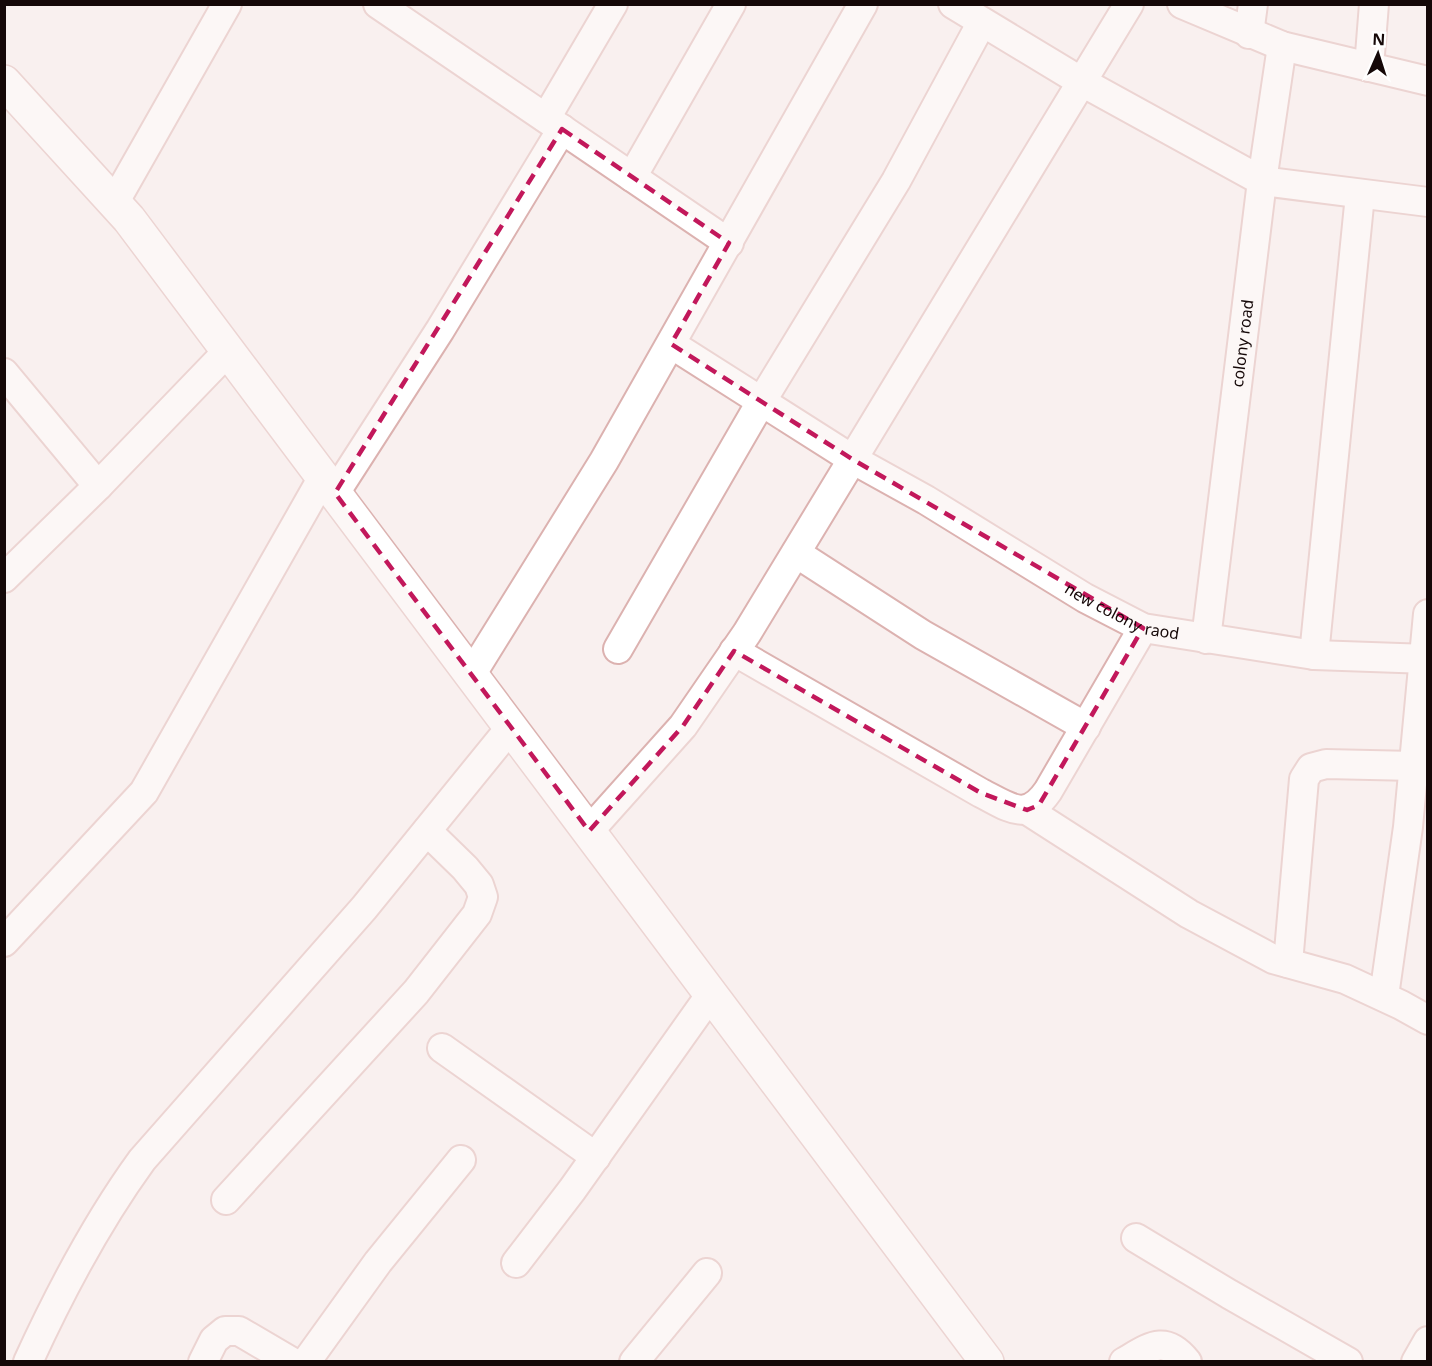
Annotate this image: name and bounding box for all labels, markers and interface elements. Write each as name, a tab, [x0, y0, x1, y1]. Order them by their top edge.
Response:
north arrow	[1348, 24, 1408, 84]
text: N	[1372, 28, 1386, 50]
street label: colony road	[1226, 298, 1258, 388]
street label: new colony raod	[1061, 577, 1181, 645]

